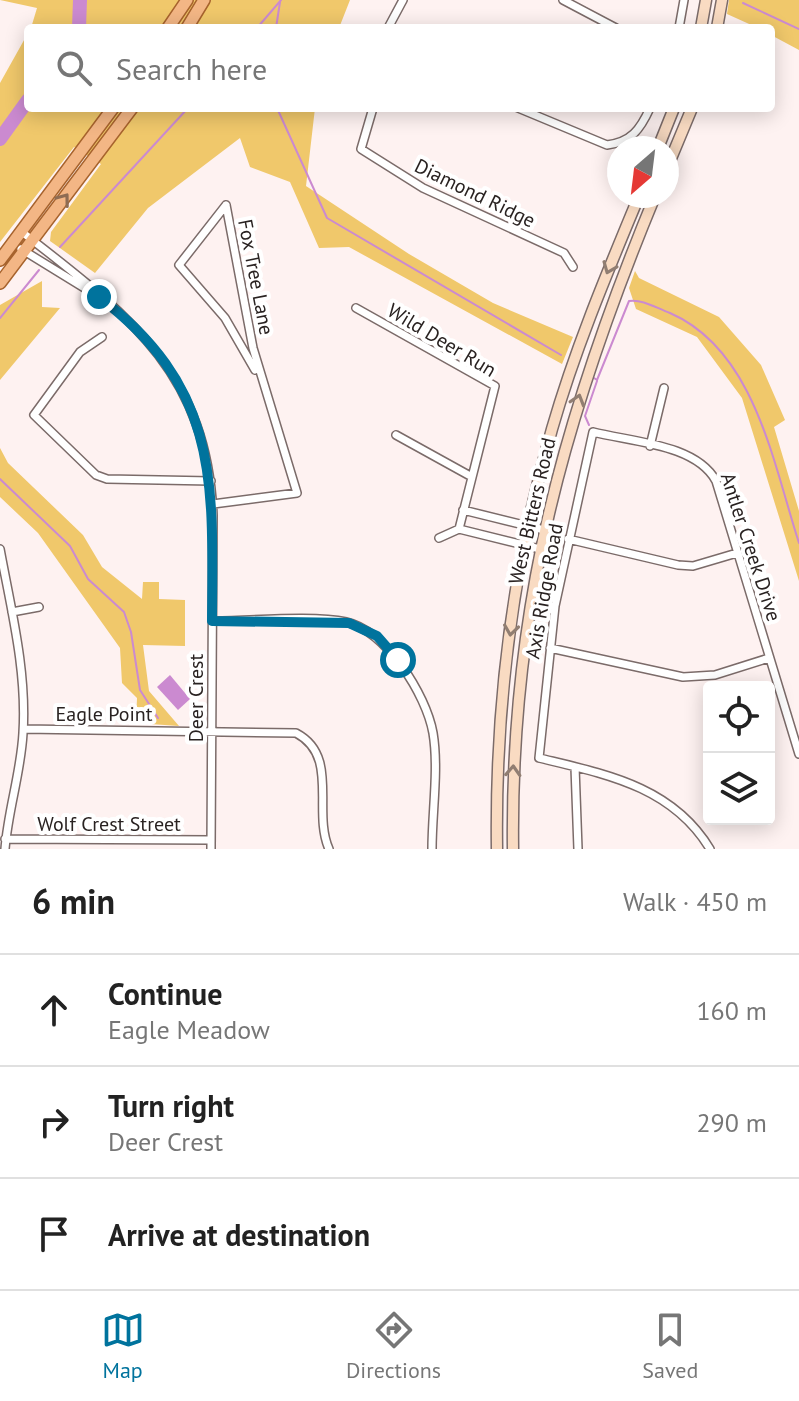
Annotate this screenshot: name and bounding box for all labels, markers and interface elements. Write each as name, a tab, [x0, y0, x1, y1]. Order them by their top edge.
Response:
search box	[24, 24, 775, 112]
icon: search	[52, 46, 96, 90]
text: Search here	[116, 49, 267, 88]
north arrow	[607, 136, 679, 208]
street label: Diamond Ridge	[410, 153, 540, 233]
one-way arrow	[55, 193, 69, 208]
street label: Fox Tree Lane	[232, 217, 280, 337]
one-way arrow	[602, 260, 619, 274]
route end	[81, 279, 117, 315]
street label: Wild Deer Run	[383, 297, 501, 383]
one-way arrow	[569, 394, 585, 408]
street label: West Bitters Road	[502, 435, 562, 587]
street label: Antler Creek Drive	[715, 469, 787, 625]
street label: Axis Ridge Road	[519, 521, 569, 661]
one-way arrow	[503, 623, 520, 637]
route start	[380, 642, 416, 678]
street label: Deer Crest	[183, 654, 209, 742]
map controls	[703, 681, 775, 825]
button: locate	[703, 681, 775, 753]
street label: Eagle Point	[56, 701, 153, 727]
button: layers	[703, 753, 775, 825]
one-way arrow	[504, 764, 521, 777]
street label: Wolf Crest Street	[37, 811, 181, 837]
text: 6 min	[32, 879, 115, 923]
text: Walk · 450 m	[623, 885, 767, 918]
text: Continue	[108, 974, 222, 1013]
icon: ahead	[32, 988, 76, 1032]
text: 160 m	[696, 994, 767, 1027]
text: Eagle Meadow	[108, 1013, 270, 1046]
text: Turn right	[108, 1086, 234, 1125]
icon: right	[32, 1100, 76, 1144]
text: 290 m	[696, 1106, 767, 1139]
text: Deer Crest	[108, 1125, 223, 1158]
icon: arrive	[32, 1212, 76, 1256]
text: Arrive at destination	[108, 1215, 370, 1254]
tab: Map	[101, 1308, 145, 1384]
tab: Directions	[346, 1308, 441, 1384]
tab: Saved	[642, 1308, 698, 1384]

